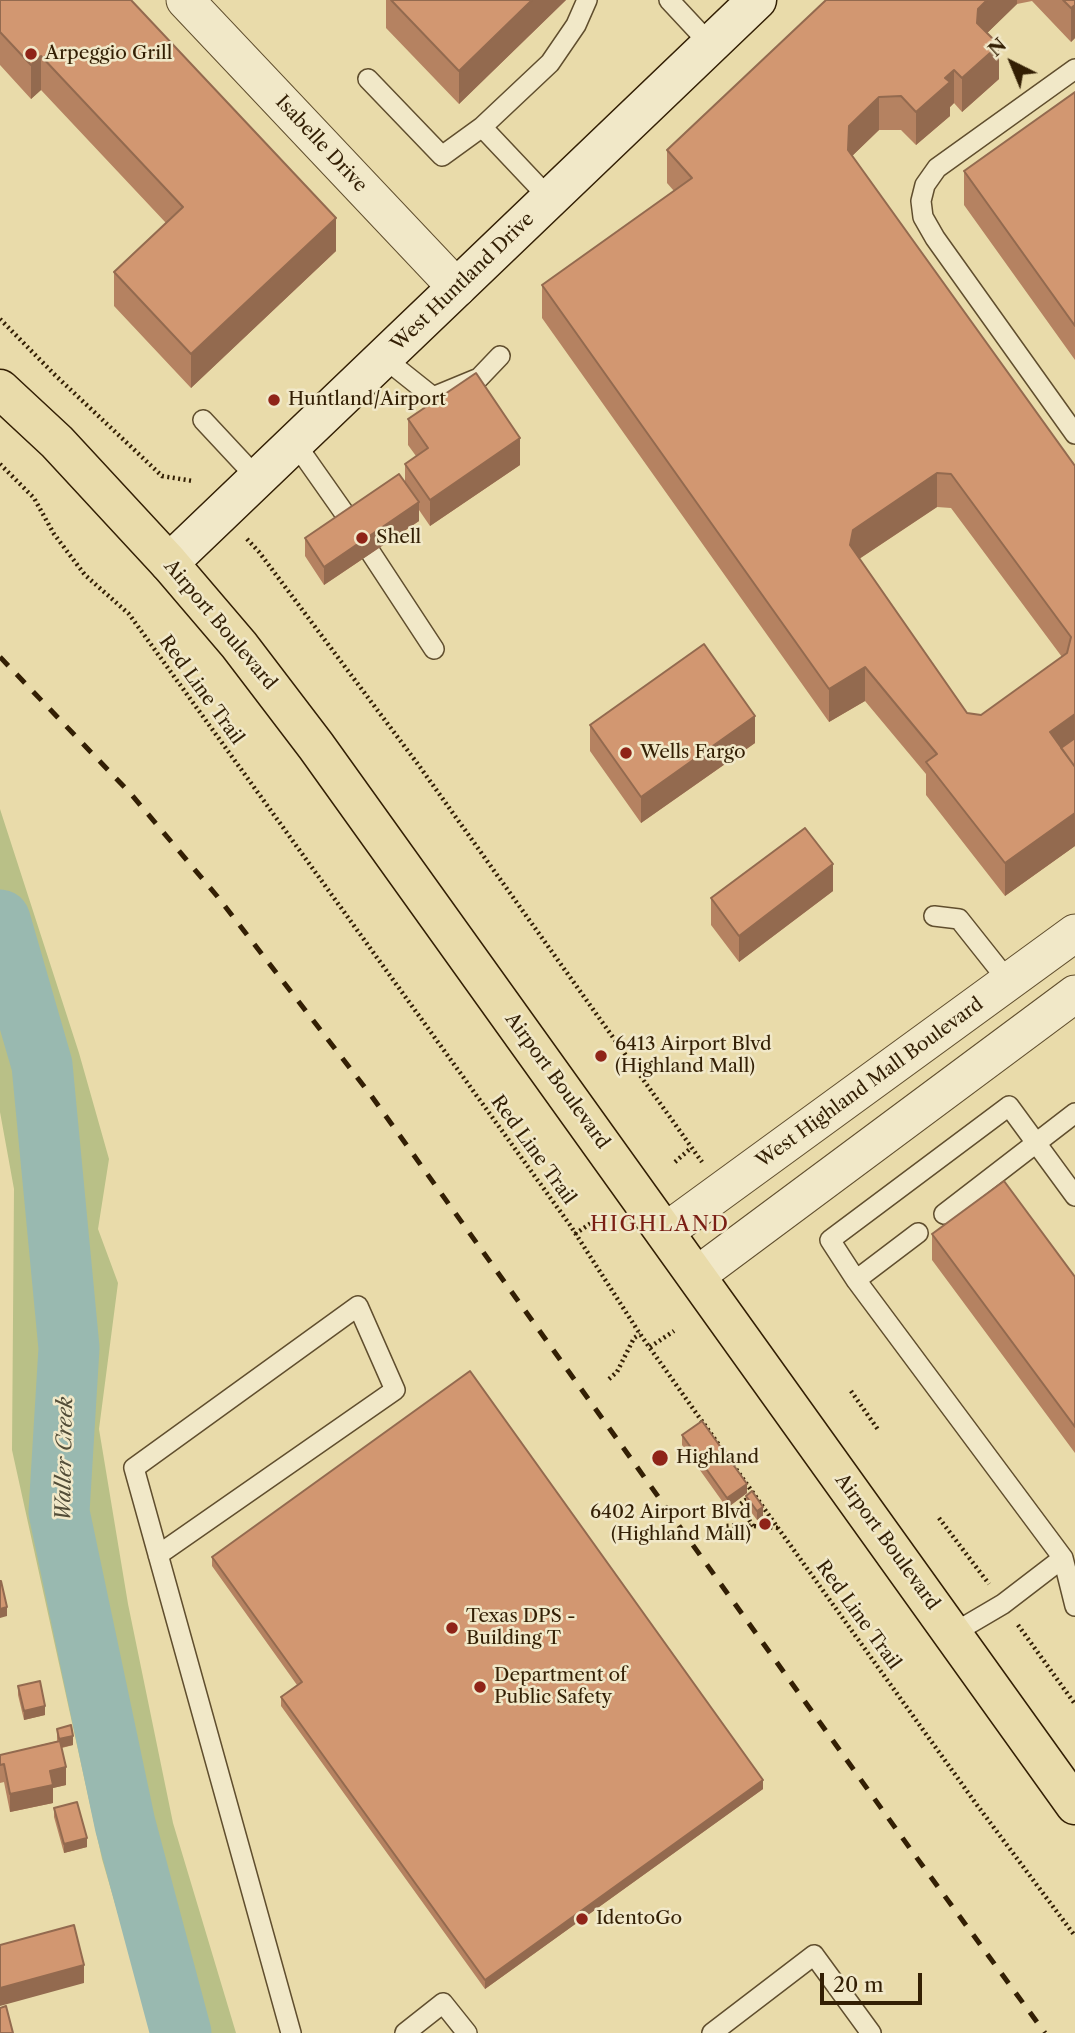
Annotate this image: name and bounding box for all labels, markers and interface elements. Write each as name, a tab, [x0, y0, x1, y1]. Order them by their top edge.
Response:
north arrow	[977, 28, 1047, 98]
text: N	[983, 33, 1011, 61]
place label: Arpeggio Grill	[45, 43, 172, 65]
marker: Arpeggio Grill	[23, 46, 39, 62]
street label: Isabelle Drive	[270, 91, 372, 197]
street label: West Huntland Drive	[387, 208, 539, 356]
place label: Huntland/Airport	[288, 389, 446, 411]
marker: Huntland/Airport	[266, 392, 282, 408]
place label: Shell	[376, 527, 421, 549]
marker: Shell	[354, 530, 370, 546]
street label: Airport Boulevard	[159, 555, 281, 695]
street label: Red Line Trail	[154, 631, 248, 749]
place label: Wells Fargo	[640, 742, 746, 764]
marker: Wells Fargo	[618, 745, 634, 761]
street label: West Highland Mall Boulevard	[752, 993, 988, 1173]
street label: Airport Boulevard	[500, 1009, 614, 1153]
place label: 6413 Airport Blvd (Highland Mall)	[615, 1034, 772, 1078]
marker: 6413 Airport Blvd (Highland Mall)	[593, 1048, 609, 1064]
street label: Red Line Trail	[486, 1091, 580, 1209]
district label: HIGHLAND	[591, 1212, 729, 1238]
water label: Waller Creek	[51, 1396, 79, 1522]
place label: Highland	[676, 1447, 759, 1469]
marker: Highland	[650, 1448, 670, 1468]
street label: Airport Boulevard	[830, 1470, 944, 1614]
place label: 6402 Airport Blvd (Highland Mall)	[590, 1502, 751, 1546]
marker: 6402 Airport Blvd (Highland Mall)	[757, 1516, 773, 1532]
street label: Red Line Trail	[811, 1556, 905, 1674]
place label: Texas DPS - Building T	[466, 1606, 576, 1650]
marker: Texas DPS - Building T	[444, 1620, 460, 1636]
place label: Department of Public Safety	[494, 1665, 627, 1709]
marker: Department of Public Safety	[472, 1679, 488, 1695]
place label: IdentoGo	[596, 1908, 682, 1930]
marker: IdentoGo	[574, 1911, 590, 1927]
scale bar	[823, 1960, 925, 2004]
text: 20 m	[833, 1972, 884, 1997]

